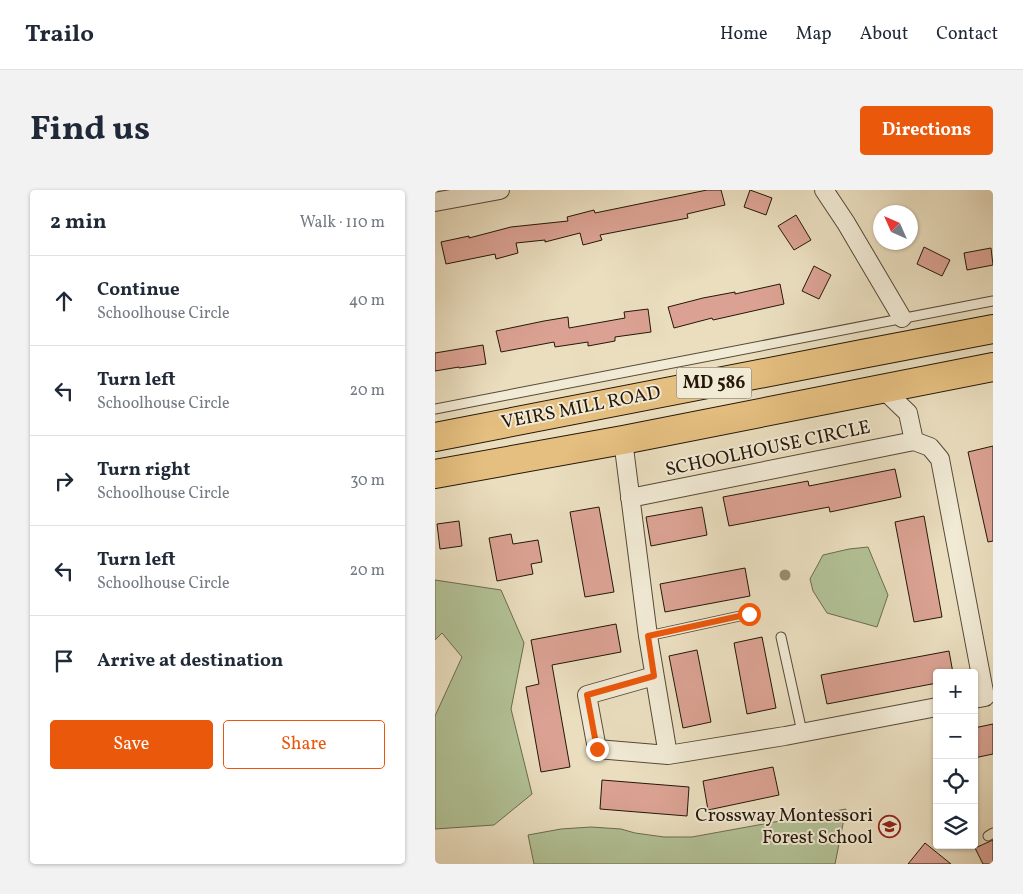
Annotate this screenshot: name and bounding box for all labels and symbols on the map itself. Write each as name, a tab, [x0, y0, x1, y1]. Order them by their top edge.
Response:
north arrow	[873, 205, 918, 250]
road number: MD 586	[677, 368, 751, 398]
street label: VEIRS MILL ROAD	[499, 380, 663, 436]
street label: SCHOOLHOUSE CIRCLE	[663, 415, 873, 483]
route start	[738, 603, 761, 626]
route end	[586, 738, 609, 761]
place label: Crossway Montessori Forest School	[695, 803, 873, 851]
school or university icon: Crossway Montessori Forest School	[877, 815, 901, 839]

